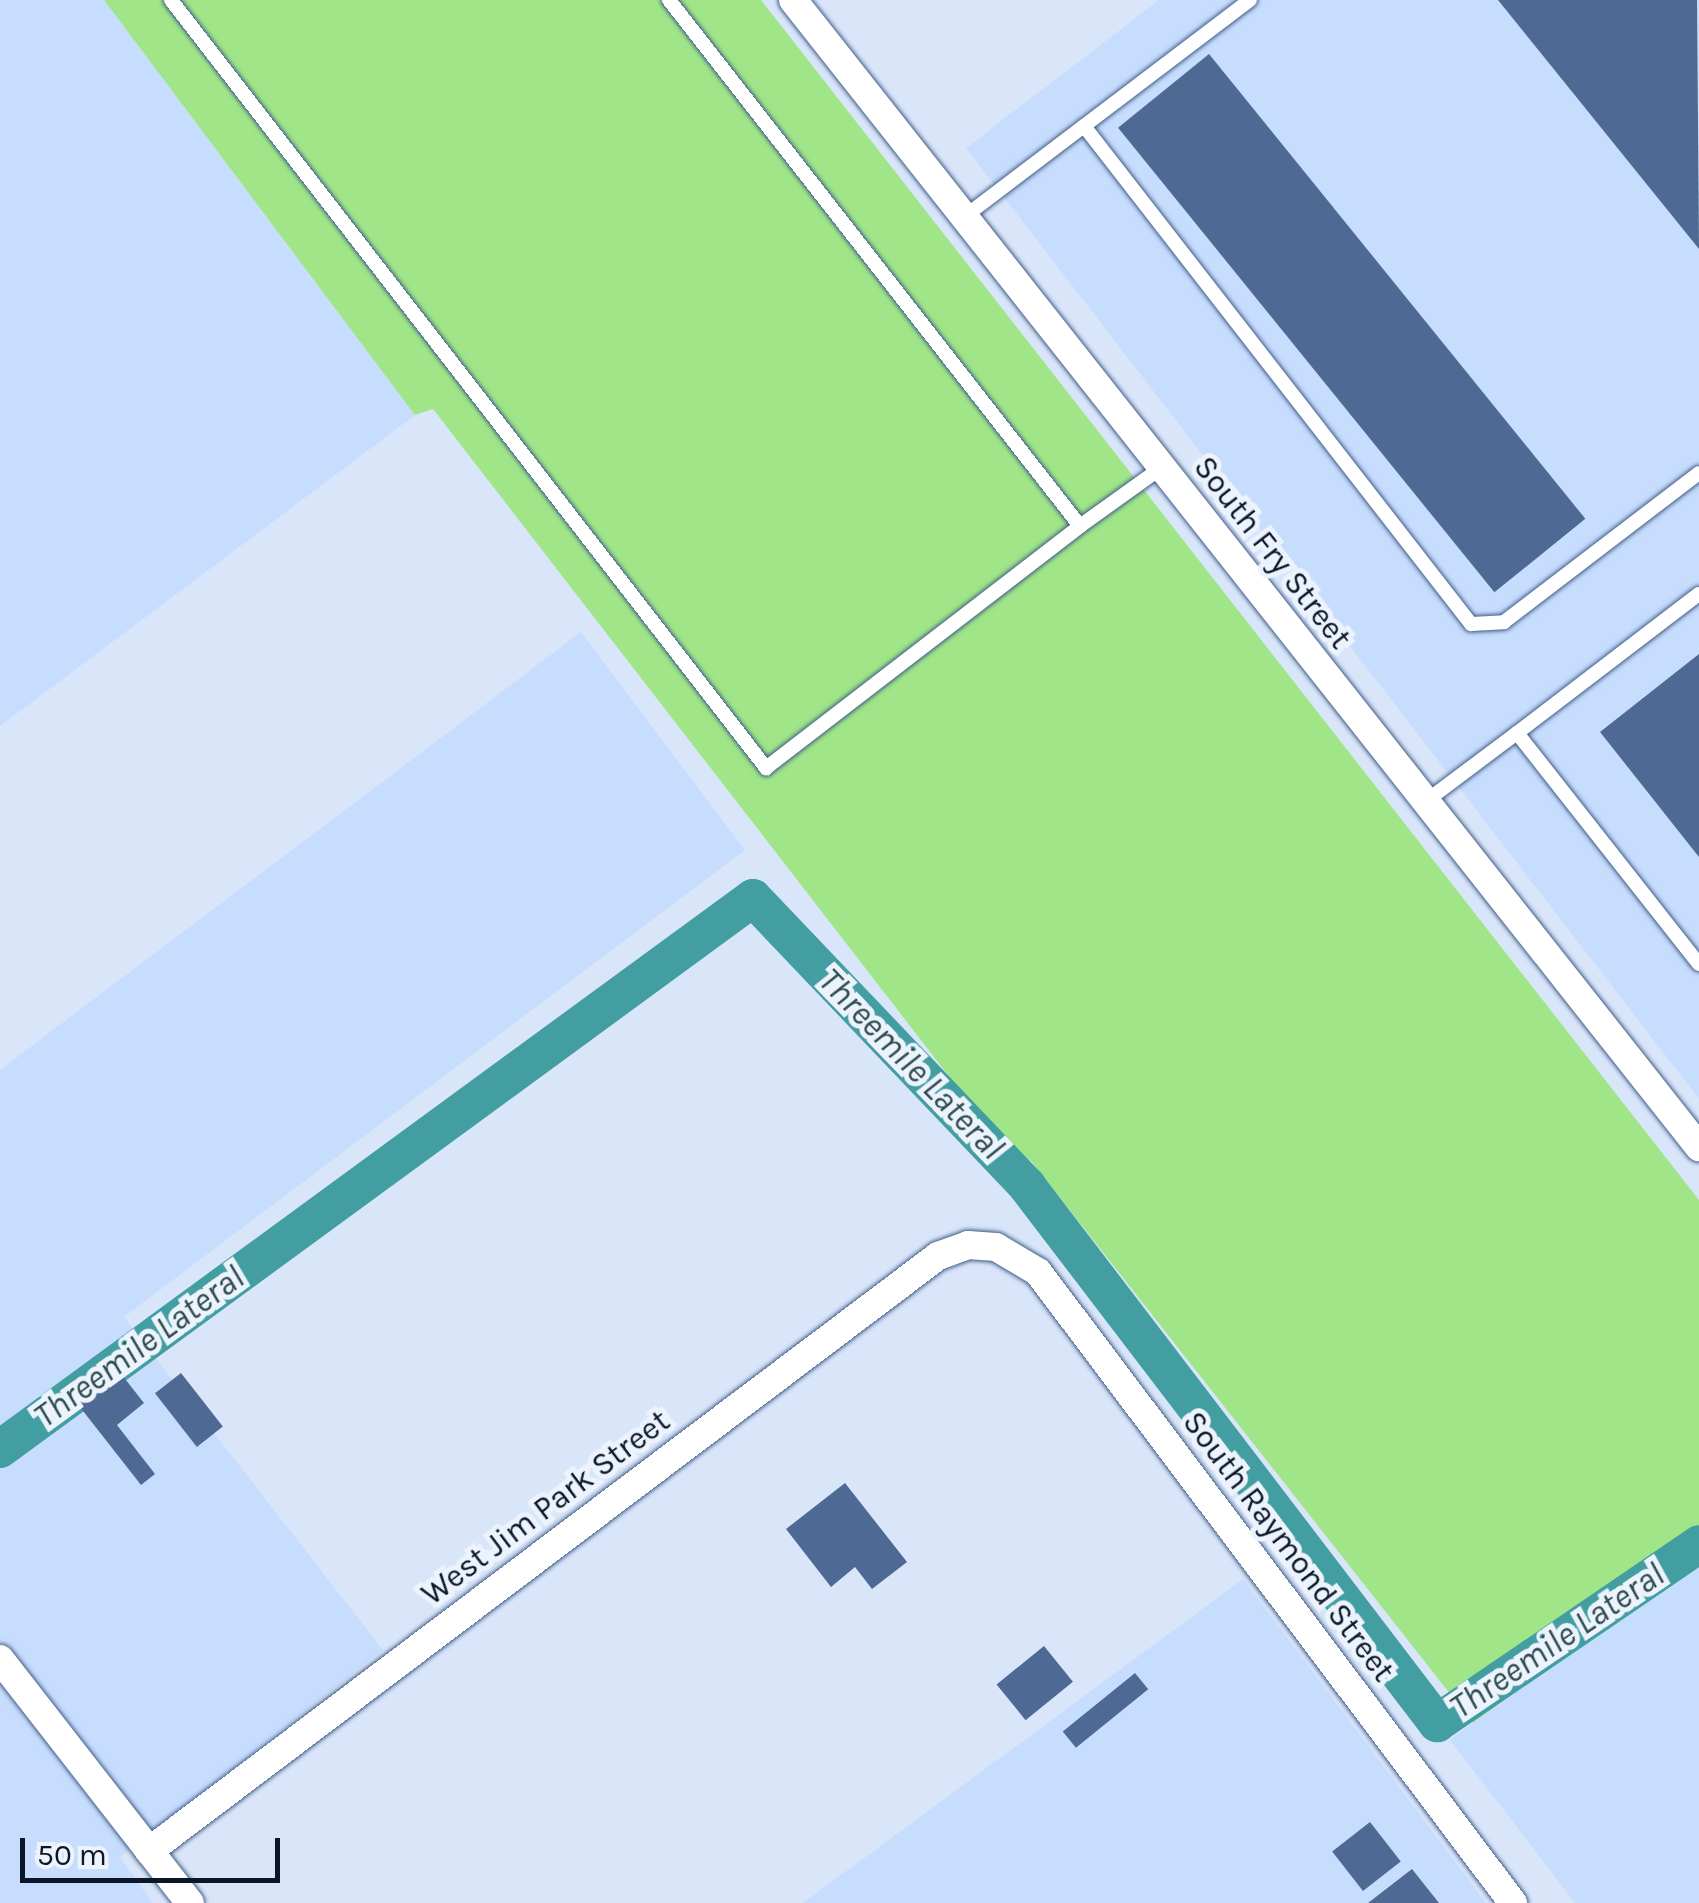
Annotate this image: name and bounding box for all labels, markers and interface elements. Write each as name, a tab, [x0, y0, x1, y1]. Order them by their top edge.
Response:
street label: South Fry Street	[1185, 449, 1359, 657]
water label: Threemile Lateral	[809, 960, 1013, 1168]
water label: Threemile Lateral	[26, 1257, 252, 1437]
street label: West Jim Park Street	[414, 1402, 678, 1614]
street label: South Raymond Street	[1174, 1404, 1402, 1690]
water label: Threemile Lateral	[1442, 1554, 1672, 1728]
scale bar	[25, 1818, 285, 1880]
text: 50 m	[37, 1837, 107, 1873]

